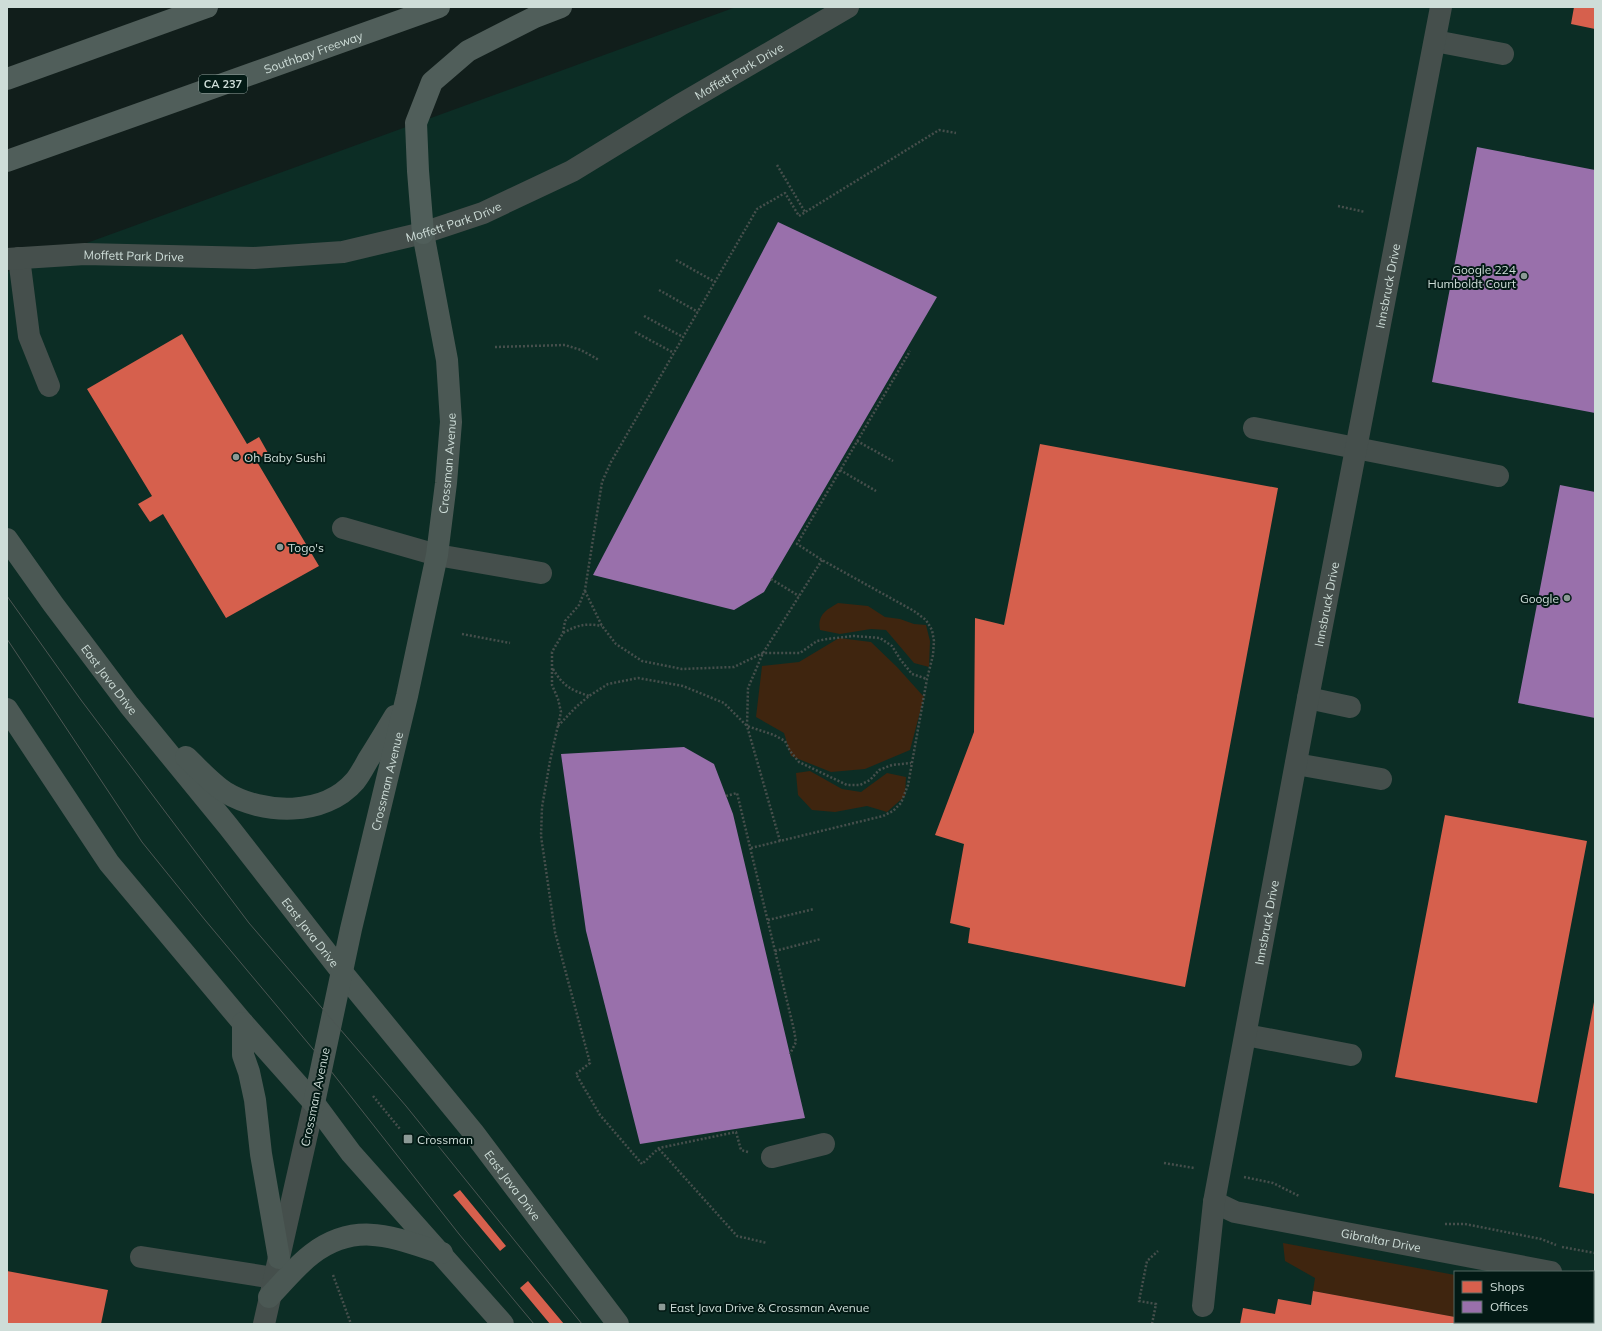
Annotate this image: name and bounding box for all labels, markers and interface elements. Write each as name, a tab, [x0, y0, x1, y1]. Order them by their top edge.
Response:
street label: Southbay Freeway	[262, 27, 365, 76]
street label: Moffett Park Drive	[692, 39, 786, 102]
road number: CA 237	[199, 75, 247, 93]
street label: Moffett Park Drive	[404, 198, 504, 244]
street label: Innsbruck Drive	[1372, 242, 1403, 329]
street label: Moffett Park Drive	[84, 246, 184, 264]
place label: Google 224 Humboldt Court	[1427, 262, 1516, 291]
marker: Google 224 Humboldt Court	[1519, 271, 1529, 281]
street label: Crossman Avenue	[435, 412, 459, 514]
place label: Oh Baby Sushi	[244, 450, 326, 465]
marker: Oh Baby Sushi	[231, 452, 241, 462]
place label: Togo's	[288, 540, 324, 555]
marker: Togo's	[275, 542, 285, 552]
street label: Innsbruck Drive	[1311, 560, 1342, 648]
place label: Google	[1520, 591, 1559, 606]
marker: Google	[1562, 593, 1572, 603]
street label: East Java Drive	[78, 641, 141, 718]
street label: Crossman Avenue	[367, 730, 406, 832]
street label: Innsbruck Drive	[1251, 879, 1281, 966]
street label: East Java Drive	[279, 894, 343, 970]
street label: Crossman Avenue	[297, 1046, 333, 1148]
place label: Crossman	[417, 1132, 473, 1147]
marker: Crossman	[402, 1133, 414, 1145]
street label: East Java Drive	[482, 1147, 544, 1223]
street label: Gibraltar Drive	[1340, 1225, 1422, 1255]
legend	[1454, 1271, 1594, 1323]
text: Shops	[1490, 1279, 1525, 1294]
text: Offices	[1490, 1299, 1528, 1314]
place label: East Java Drive & Crossman Avenue	[670, 1300, 869, 1315]
marker: East Java Drive & Crossman Avenue	[657, 1302, 667, 1312]

